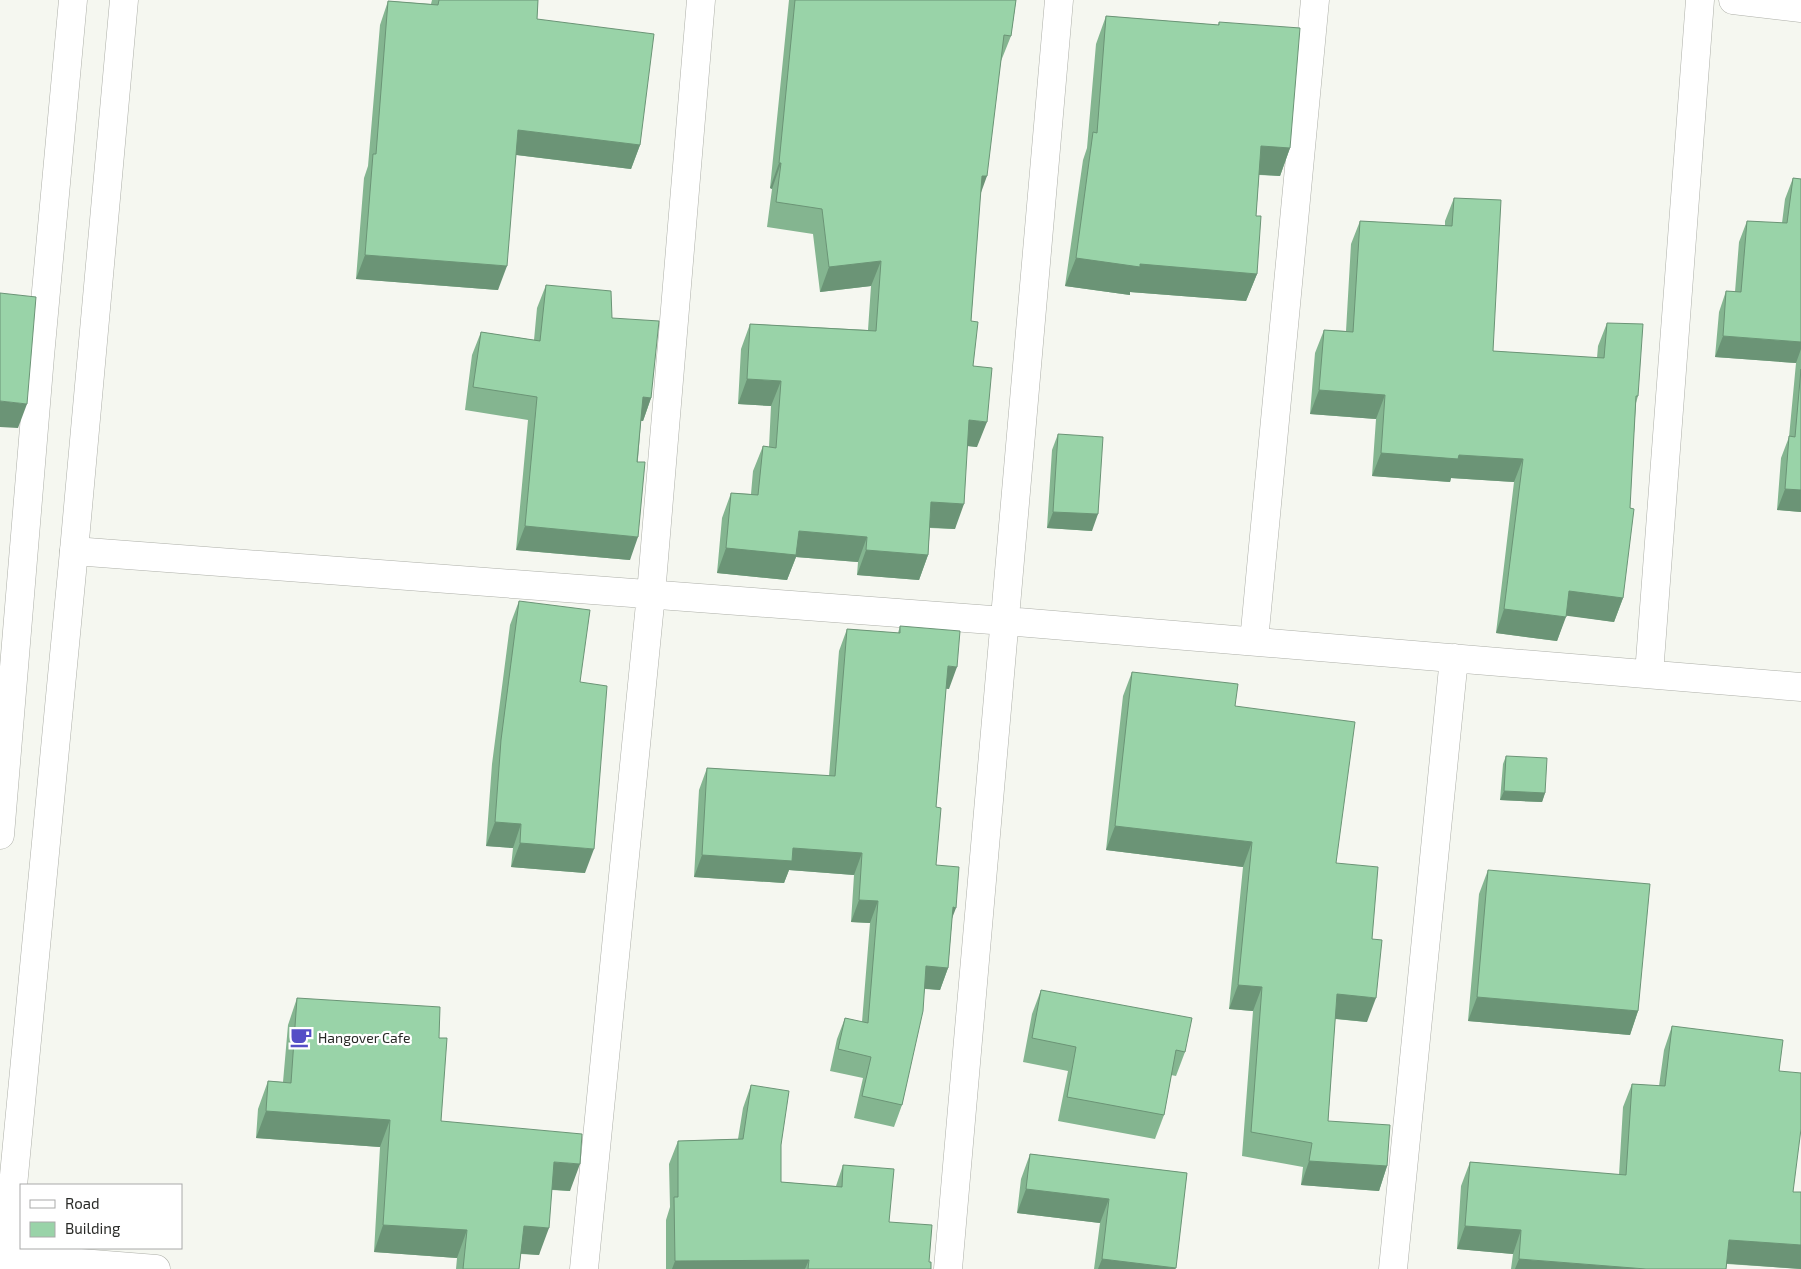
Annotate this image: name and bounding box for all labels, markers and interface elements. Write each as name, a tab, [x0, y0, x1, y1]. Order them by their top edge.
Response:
cafe icon: Hangover Cafe	[288, 1024, 314, 1050]
place label: Hangover Cafe	[318, 1029, 410, 1046]
legend	[20, 1184, 182, 1249]
text: Road	[65, 1194, 100, 1212]
text: Building	[65, 1219, 121, 1237]

